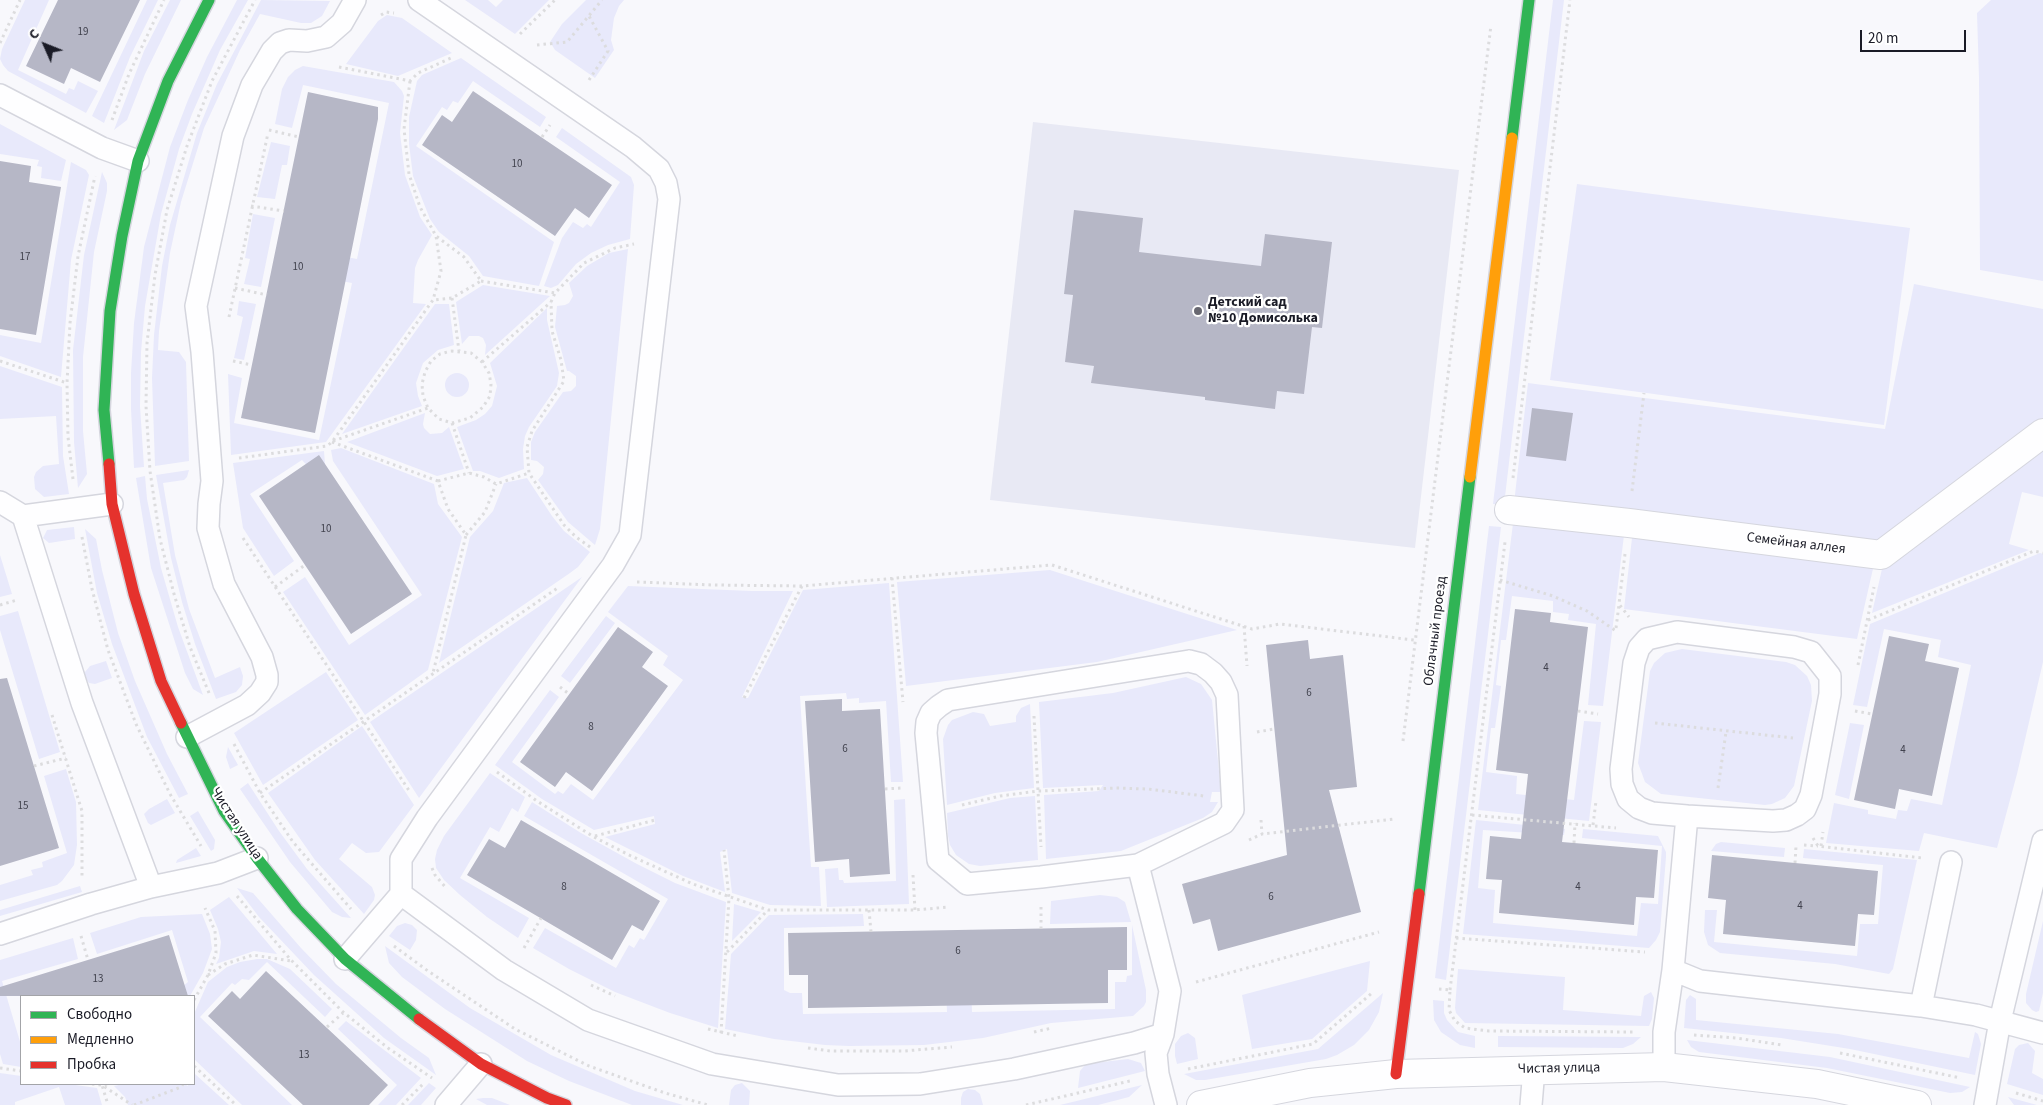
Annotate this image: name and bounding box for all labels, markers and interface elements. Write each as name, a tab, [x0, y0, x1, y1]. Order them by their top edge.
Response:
north arrow	[20, 20, 70, 70]
scale bar	[1863, 20, 1969, 52]
text: С	[24, 25, 44, 44]
house number: 19	[78, 26, 88, 40]
text: 20 m	[1868, 28, 1898, 49]
house number: 10	[512, 158, 522, 172]
house number: 17	[20, 251, 30, 265]
house number: 10	[293, 261, 303, 275]
place label: Детский сад №10 Домисолька	[1208, 295, 1318, 328]
marker: Детский сад №10 Домисолька	[1192, 305, 1204, 317]
house number: 10	[321, 523, 331, 537]
street label: Семейная аллея	[1746, 530, 1846, 558]
street label: Облачный проезд	[1421, 575, 1451, 687]
house number: 4	[1543, 662, 1549, 676]
house number: 6	[1306, 687, 1312, 701]
house number: 8	[588, 721, 594, 735]
house number: 6	[842, 743, 848, 757]
house number: 4	[1900, 744, 1906, 758]
street label: Чистая улица	[207, 785, 265, 863]
house number: 15	[18, 800, 28, 814]
house number: 8	[561, 881, 567, 895]
house number: 4	[1575, 881, 1581, 895]
house number: 6	[1268, 891, 1274, 905]
house number: 4	[1797, 900, 1803, 914]
house number: 6	[955, 945, 961, 959]
house number: 13	[93, 973, 103, 987]
legend	[20, 995, 195, 1085]
text: Свободно	[67, 1004, 132, 1025]
text: Медленно	[67, 1029, 134, 1050]
house number: 13	[299, 1049, 309, 1063]
text: Пробка	[67, 1054, 116, 1075]
street label: Чистая улица	[1518, 1060, 1600, 1078]

